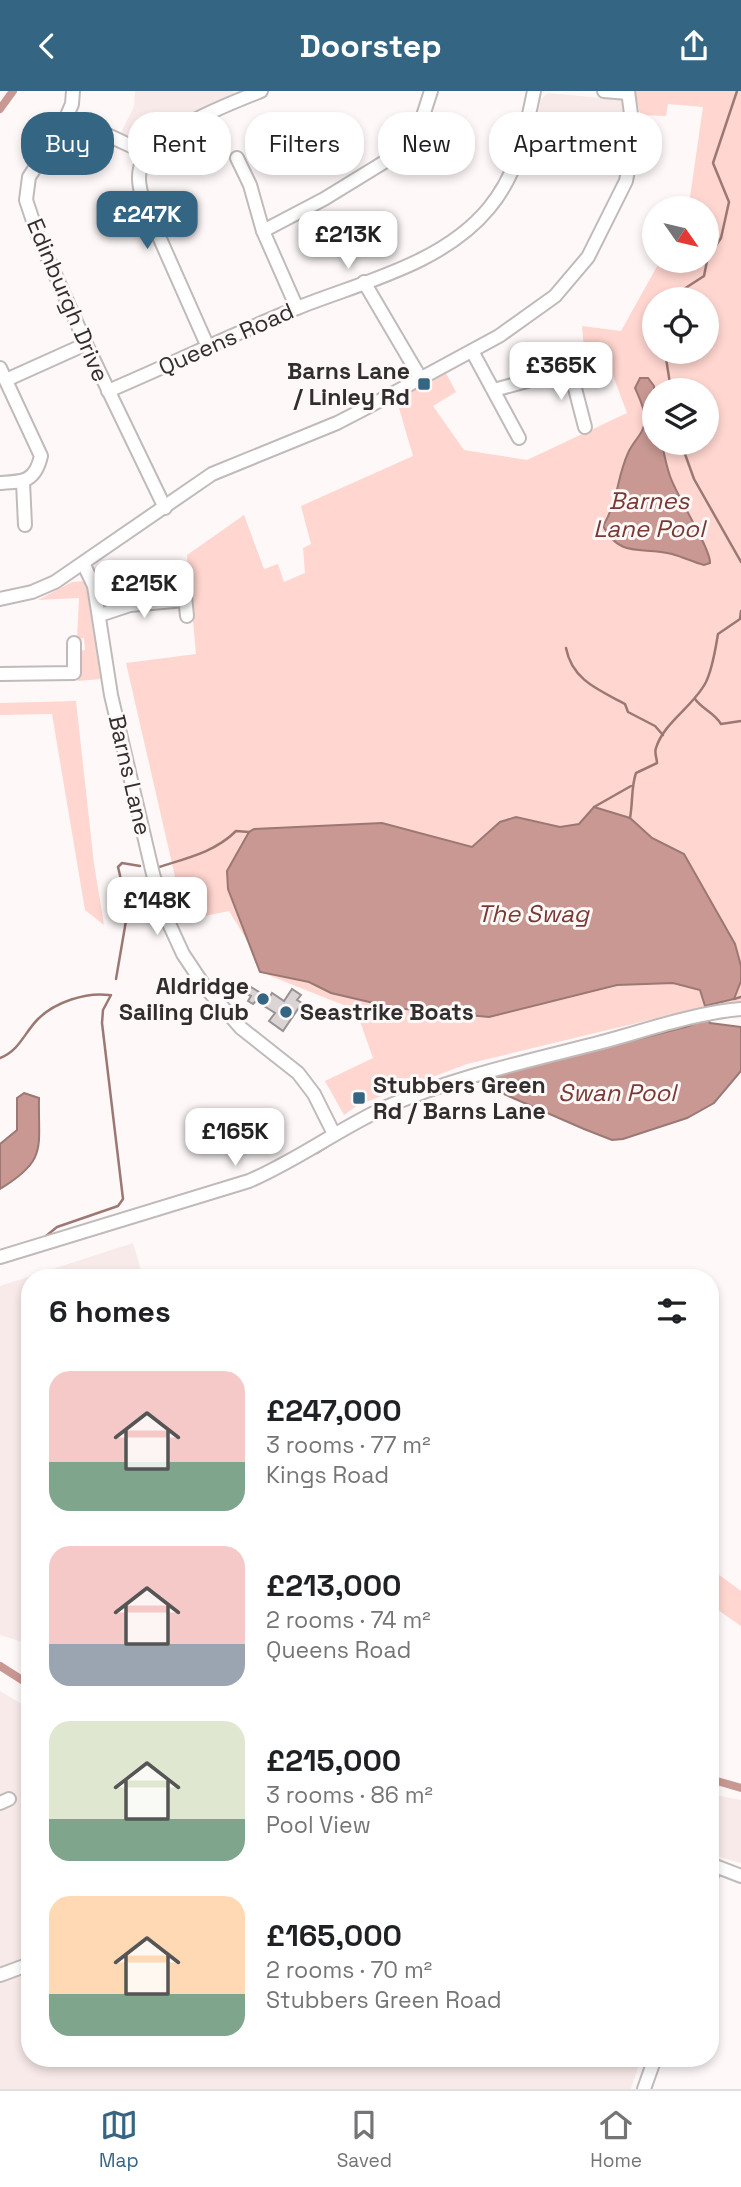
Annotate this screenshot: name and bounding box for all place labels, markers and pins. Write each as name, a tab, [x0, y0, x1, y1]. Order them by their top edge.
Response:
pin: £247K	[98, 191, 196, 251]
pin: £213K	[299, 211, 397, 271]
pin: £365K	[512, 343, 610, 402]
place label: Barns Lane / Linley Rd	[287, 356, 410, 412]
marker: Barns Lane / Linley Rd	[416, 376, 432, 392]
pin: £215K	[95, 561, 193, 620]
pin: £148K	[108, 877, 206, 937]
place label: Aldridge Sailing Club	[119, 971, 249, 1027]
marker: Aldridge Sailing Club	[255, 991, 271, 1007]
place label: Seastrike Boats	[300, 997, 474, 1027]
marker: Seastrike Boats	[278, 1004, 294, 1020]
place label: Stubbers Green Rd / Barns Lane	[373, 1070, 546, 1126]
marker: Stubbers Green Rd / Barns Lane	[351, 1090, 367, 1106]
pin: £165K	[186, 1109, 284, 1168]

